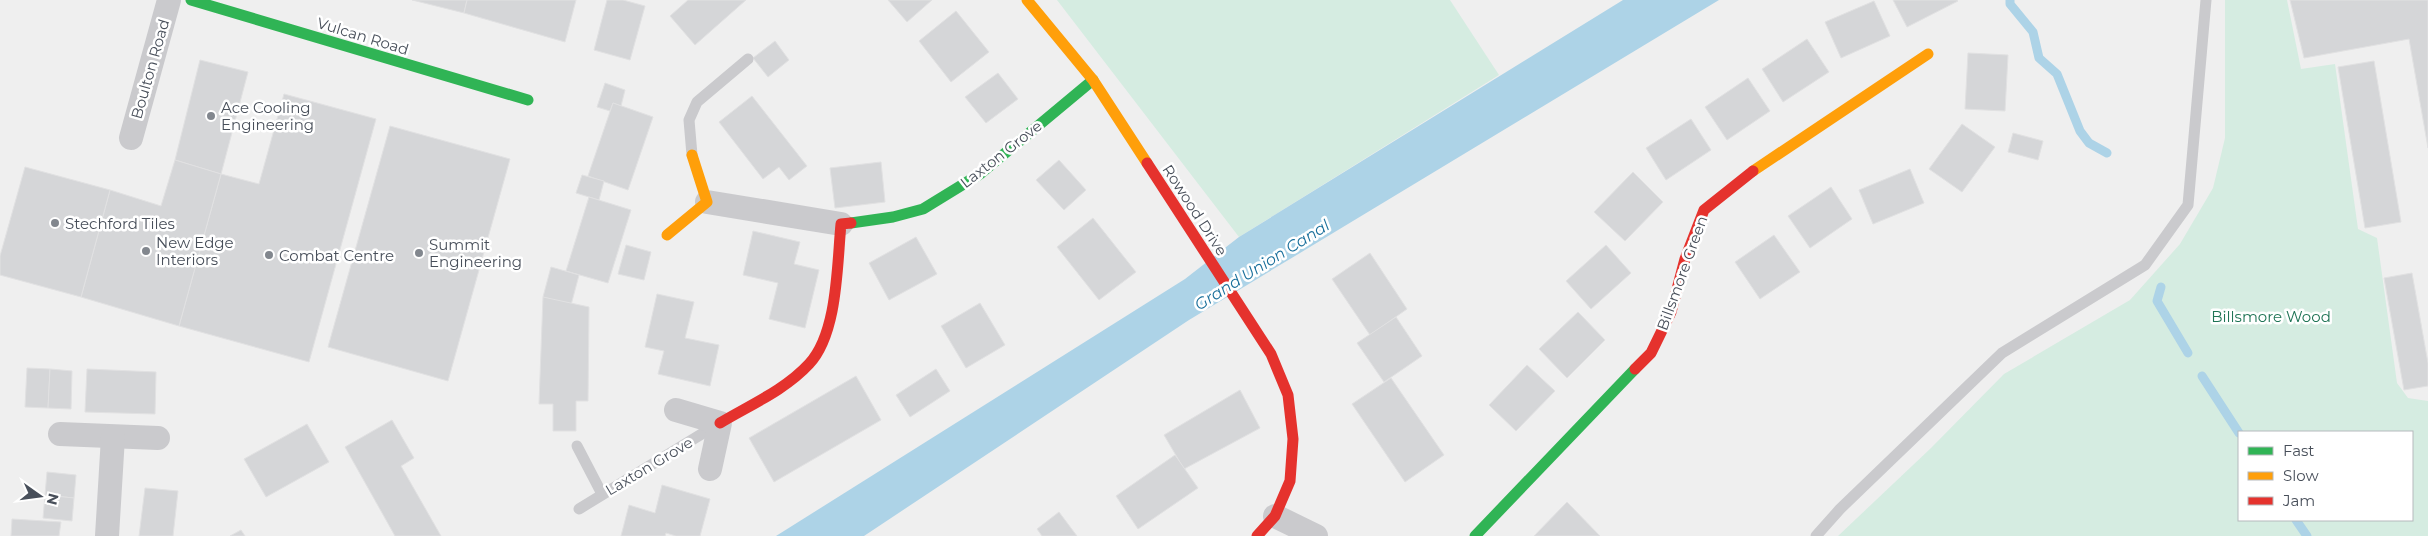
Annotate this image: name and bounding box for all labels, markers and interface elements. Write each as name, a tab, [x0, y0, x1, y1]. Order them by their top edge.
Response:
street label: Vulcan Road	[315, 13, 411, 59]
street label: Boulton Road	[127, 17, 173, 121]
place label: Ace Cooling Engineering	[221, 98, 314, 134]
marker: Ace Cooling Engineering	[205, 110, 217, 122]
street label: Laxton Grove	[956, 116, 1046, 192]
street label: Rowood Drive	[1158, 161, 1232, 259]
street label: Billsmore Green	[1652, 213, 1712, 333]
place label: Stechford Tiles	[65, 214, 175, 233]
water label: Grand Union Canal	[1191, 215, 1334, 314]
marker: Stechford Tiles	[49, 217, 61, 229]
place label: New Edge Interiors	[156, 233, 234, 269]
place label: Summit Engineering	[429, 235, 522, 271]
marker: New Edge Interiors	[140, 245, 152, 257]
place label: Combat Centre	[279, 246, 394, 265]
marker: Summit Engineering	[413, 247, 425, 259]
marker: Combat Centre	[263, 249, 275, 261]
park label: Billsmore Wood	[2211, 307, 2331, 326]
legend	[2238, 431, 2413, 521]
street label: Laxton Grove	[602, 432, 696, 500]
text: Fast	[2283, 441, 2314, 460]
text: Slow	[2283, 466, 2319, 485]
north arrow	[15, 471, 65, 521]
text: N	[43, 491, 63, 507]
text: Jam	[2282, 491, 2315, 510]

